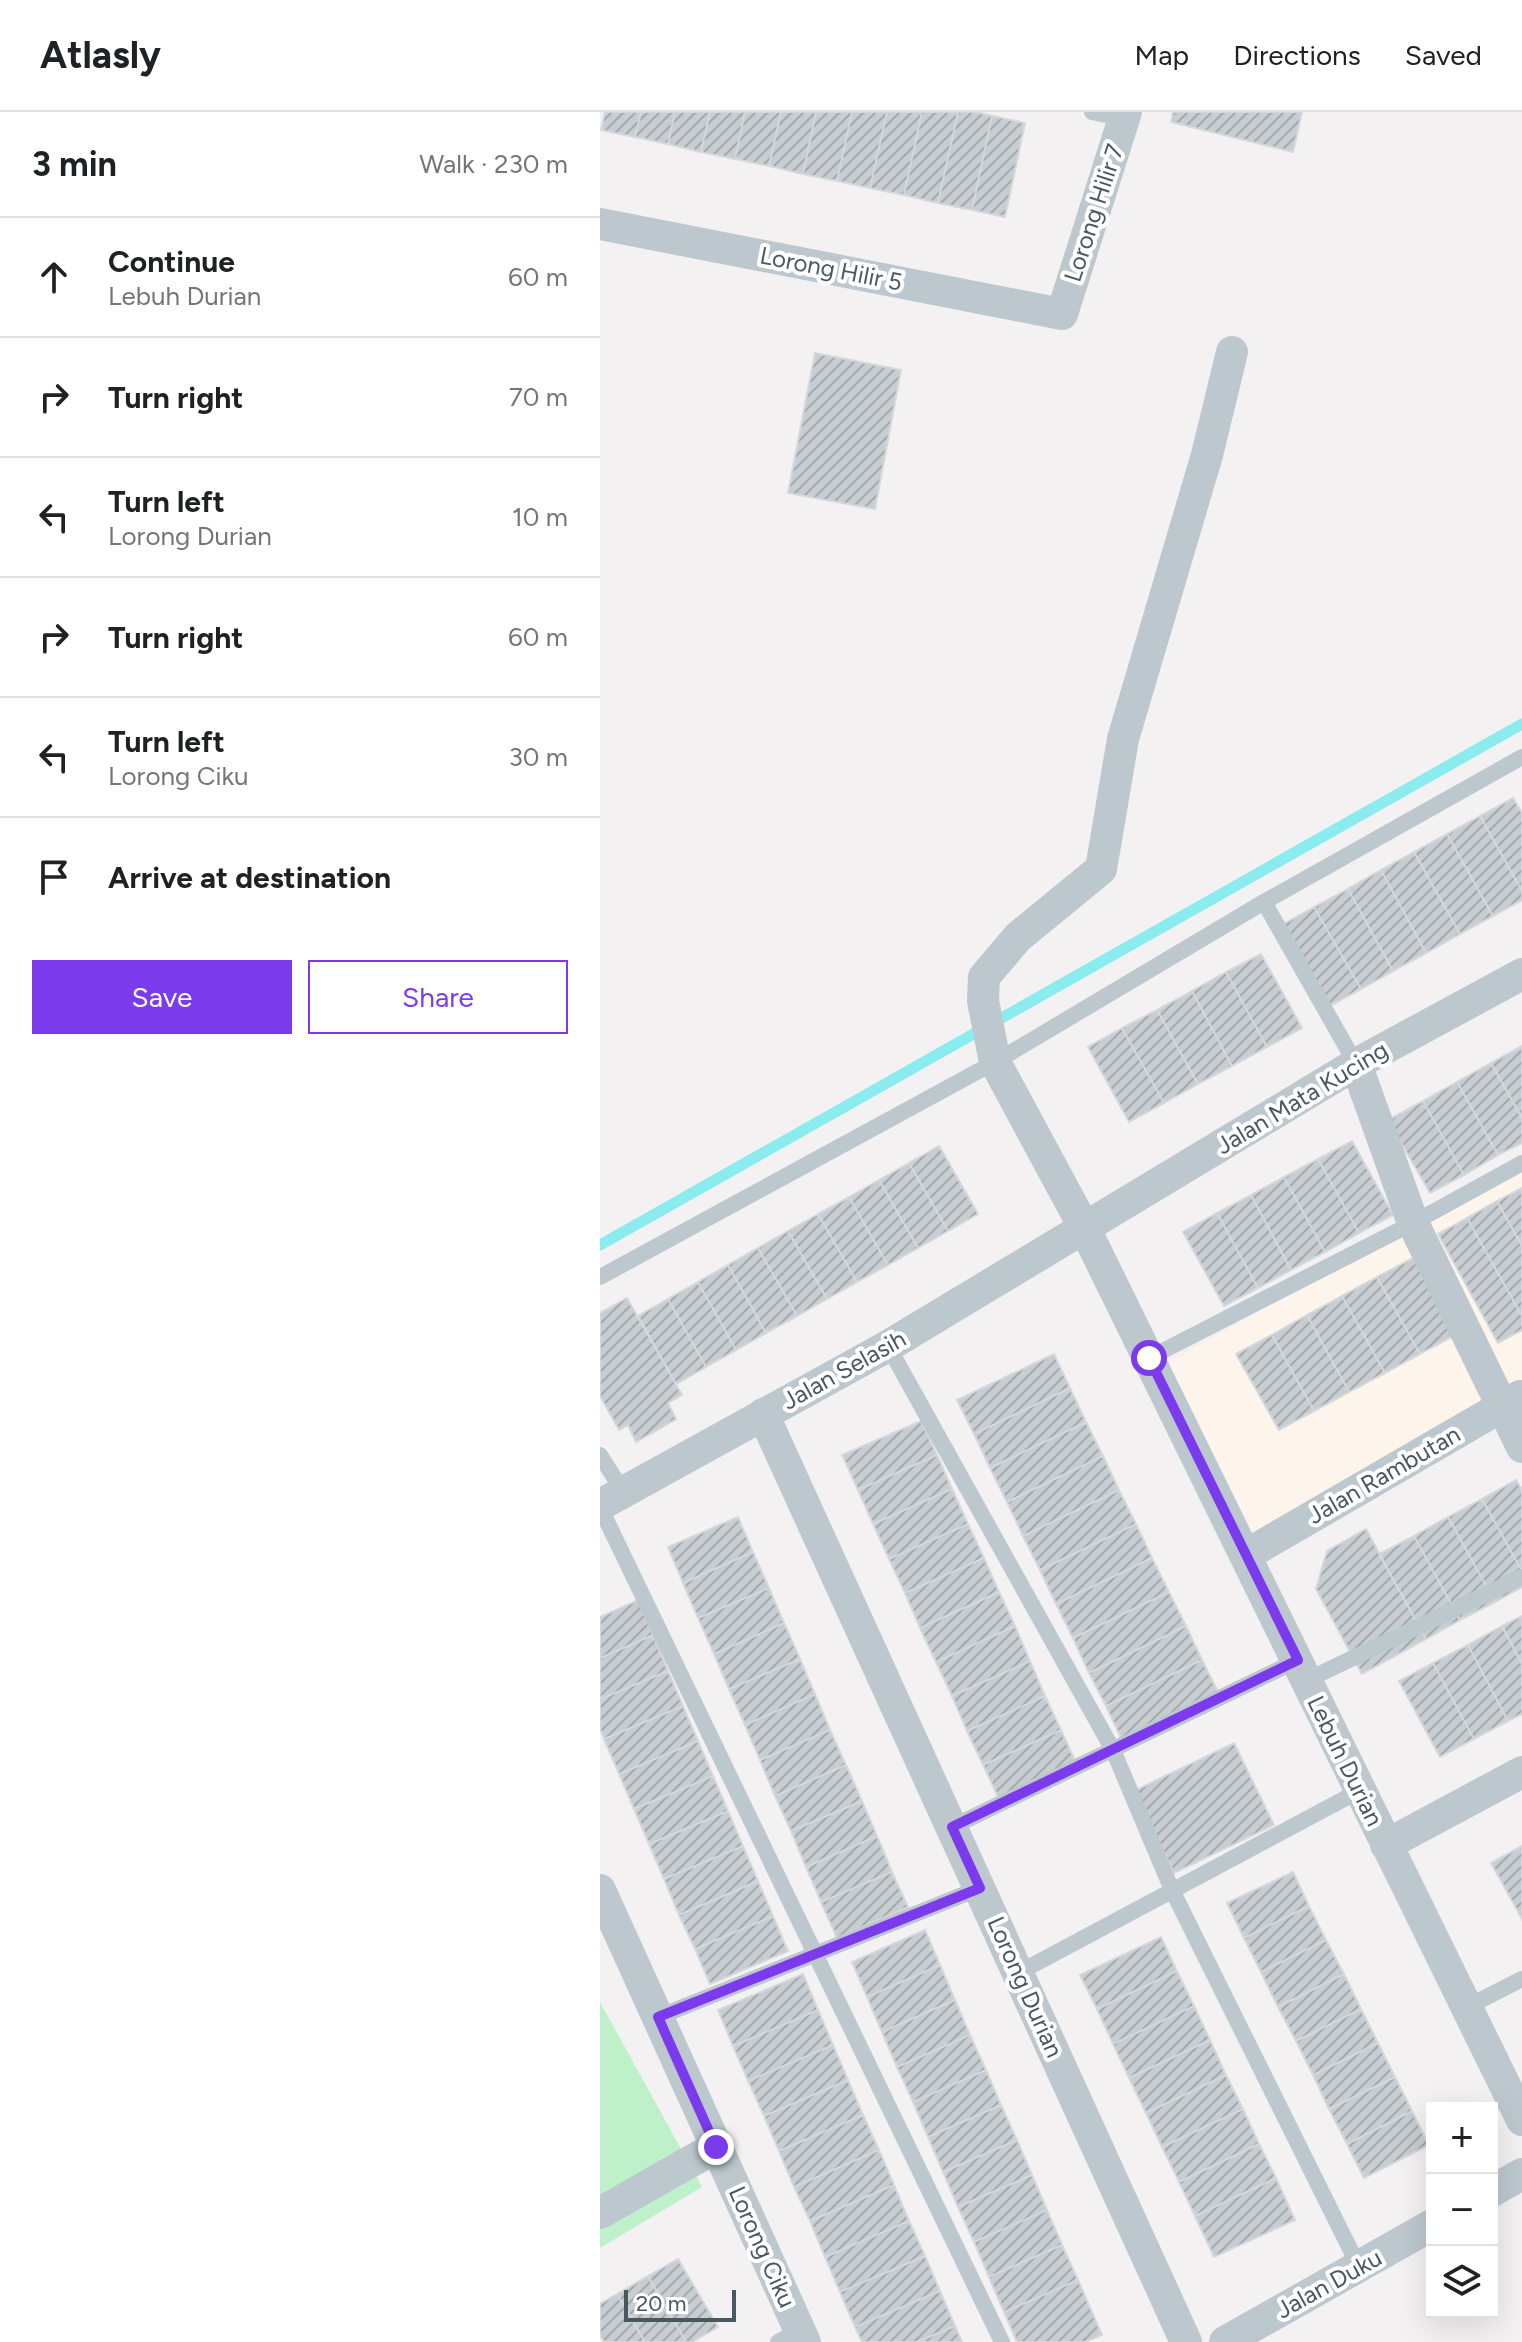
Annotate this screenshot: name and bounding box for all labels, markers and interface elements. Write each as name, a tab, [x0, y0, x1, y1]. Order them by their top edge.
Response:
text: Atlasly	[40, 32, 161, 78]
text: Map	[1135, 38, 1189, 72]
text: Directions	[1233, 38, 1361, 72]
text: Saved	[1405, 38, 1482, 72]
street label: Lorong Hilir 7	[1058, 140, 1129, 285]
text: 3 min	[32, 144, 117, 185]
text: Walk · 230 m	[419, 148, 568, 180]
street label: Lorong Hilir 5	[758, 241, 905, 296]
text: Continue	[108, 243, 235, 280]
icon: ahead	[32, 255, 76, 299]
text: 60 m	[508, 261, 568, 293]
text: Lebuh Durian	[108, 280, 261, 312]
icon: right	[32, 375, 76, 419]
text: Turn right	[108, 379, 243, 416]
text: 70 m	[509, 381, 568, 413]
text: Turn left	[108, 483, 225, 520]
icon: left	[32, 495, 76, 539]
text: 10 m	[512, 501, 568, 533]
text: Lorong Durian	[108, 520, 272, 552]
icon: right	[32, 615, 76, 659]
text: Turn right	[108, 619, 243, 656]
text: 60 m	[508, 621, 568, 653]
text: Turn left	[108, 723, 225, 760]
icon: left	[32, 735, 76, 779]
text: 30 m	[509, 741, 568, 773]
text: Lorong Ciku	[108, 760, 249, 792]
icon: arrive	[32, 855, 76, 899]
text: Arrive at destination	[108, 859, 391, 896]
button: Save	[32, 960, 292, 1034]
button: Share	[308, 960, 568, 1034]
street label: Jalan Mata Kucing	[1211, 1035, 1393, 1160]
street label: Jalan Selasih	[777, 1324, 911, 1415]
route start	[1131, 1340, 1167, 1376]
street label: Jalan Rambutan	[1302, 1419, 1465, 1530]
street label: Lebuh Durian	[1301, 1691, 1390, 1831]
street label: Lorong Durian	[981, 1912, 1069, 2062]
map controls	[1426, 2102, 1498, 2318]
button: +	[1426, 2102, 1498, 2174]
route end	[698, 2129, 734, 2165]
button: −	[1426, 2174, 1498, 2246]
street label: Lorong Ciku	[723, 2182, 802, 2312]
street label: Jalan Duku	[1271, 2243, 1387, 2324]
button: layers	[1426, 2246, 1498, 2318]
scale bar	[624, 2286, 736, 2322]
text: 20 m	[636, 2290, 687, 2317]

